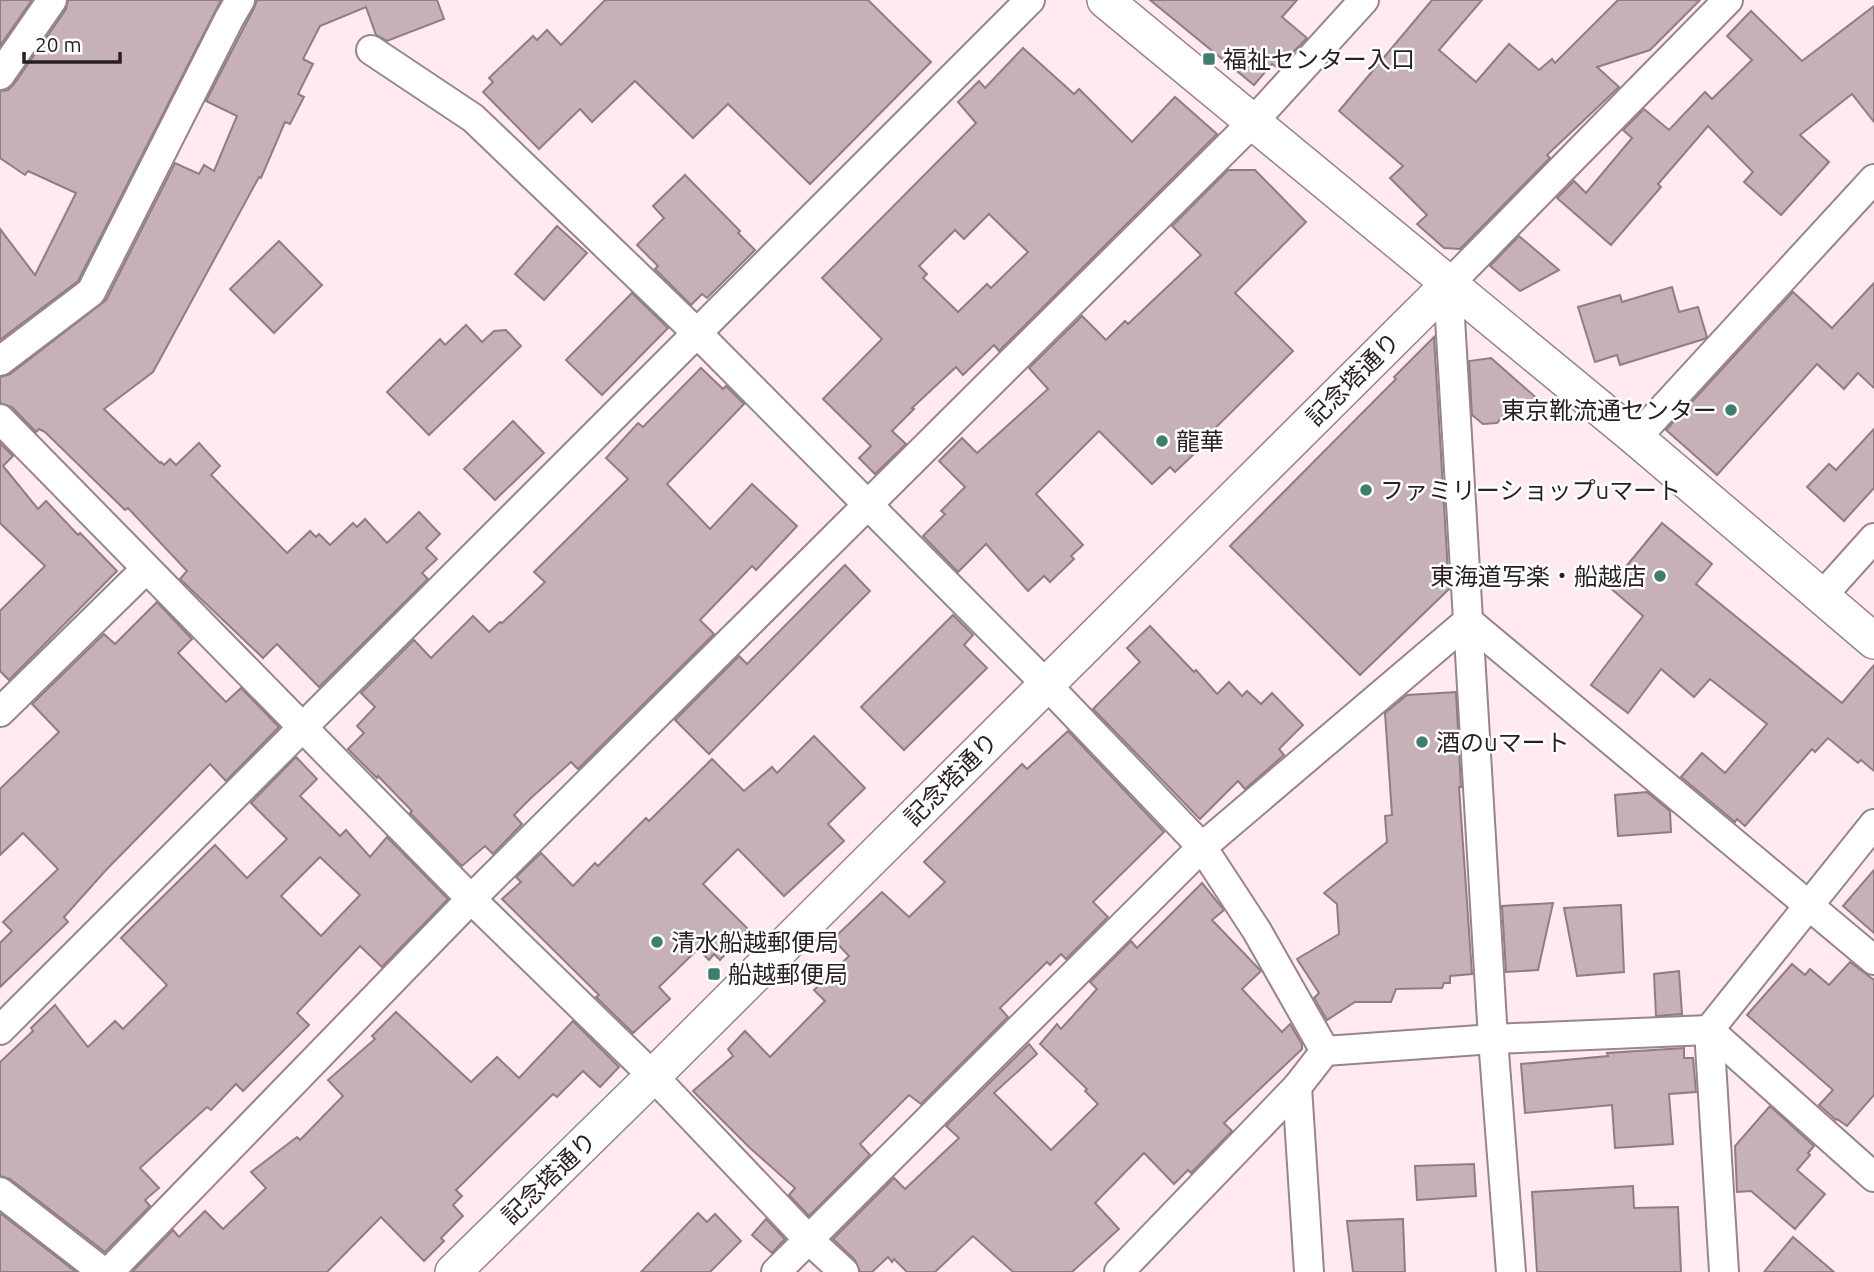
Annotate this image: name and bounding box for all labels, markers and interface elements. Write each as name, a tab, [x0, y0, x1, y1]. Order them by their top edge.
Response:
scale bar	[24, 21, 121, 65]
text: 20 m	[35, 32, 82, 56]
place label: 福祉センター入口	[1223, 46, 1415, 73]
marker: 福祉センター入口	[1201, 51, 1217, 67]
street label: 記念塔通り	[1301, 327, 1405, 431]
place label: 東京靴流通センター	[1501, 397, 1717, 424]
marker: 東京靴流通センター	[1723, 402, 1739, 418]
place label: 龍華	[1176, 428, 1224, 455]
marker: 龍華	[1154, 433, 1170, 449]
place label: ファミリーショップuマート	[1380, 477, 1681, 504]
marker: ファミリーショップuマート	[1358, 482, 1374, 498]
place label: 東海道写楽・船越店	[1430, 563, 1646, 590]
marker: 東海道写楽・船越店	[1652, 568, 1668, 584]
street label: 記念塔通り	[899, 727, 1003, 831]
place label: 酒のuマート	[1436, 729, 1570, 756]
marker: 酒のuマート	[1414, 734, 1430, 750]
place label: 清水船越郵便局	[671, 929, 839, 956]
marker: 清水船越郵便局	[649, 934, 665, 950]
place label: 船越郵便局	[728, 961, 848, 988]
marker: 船越郵便局	[706, 966, 722, 982]
street label: 記念塔通り	[496, 1127, 602, 1229]

